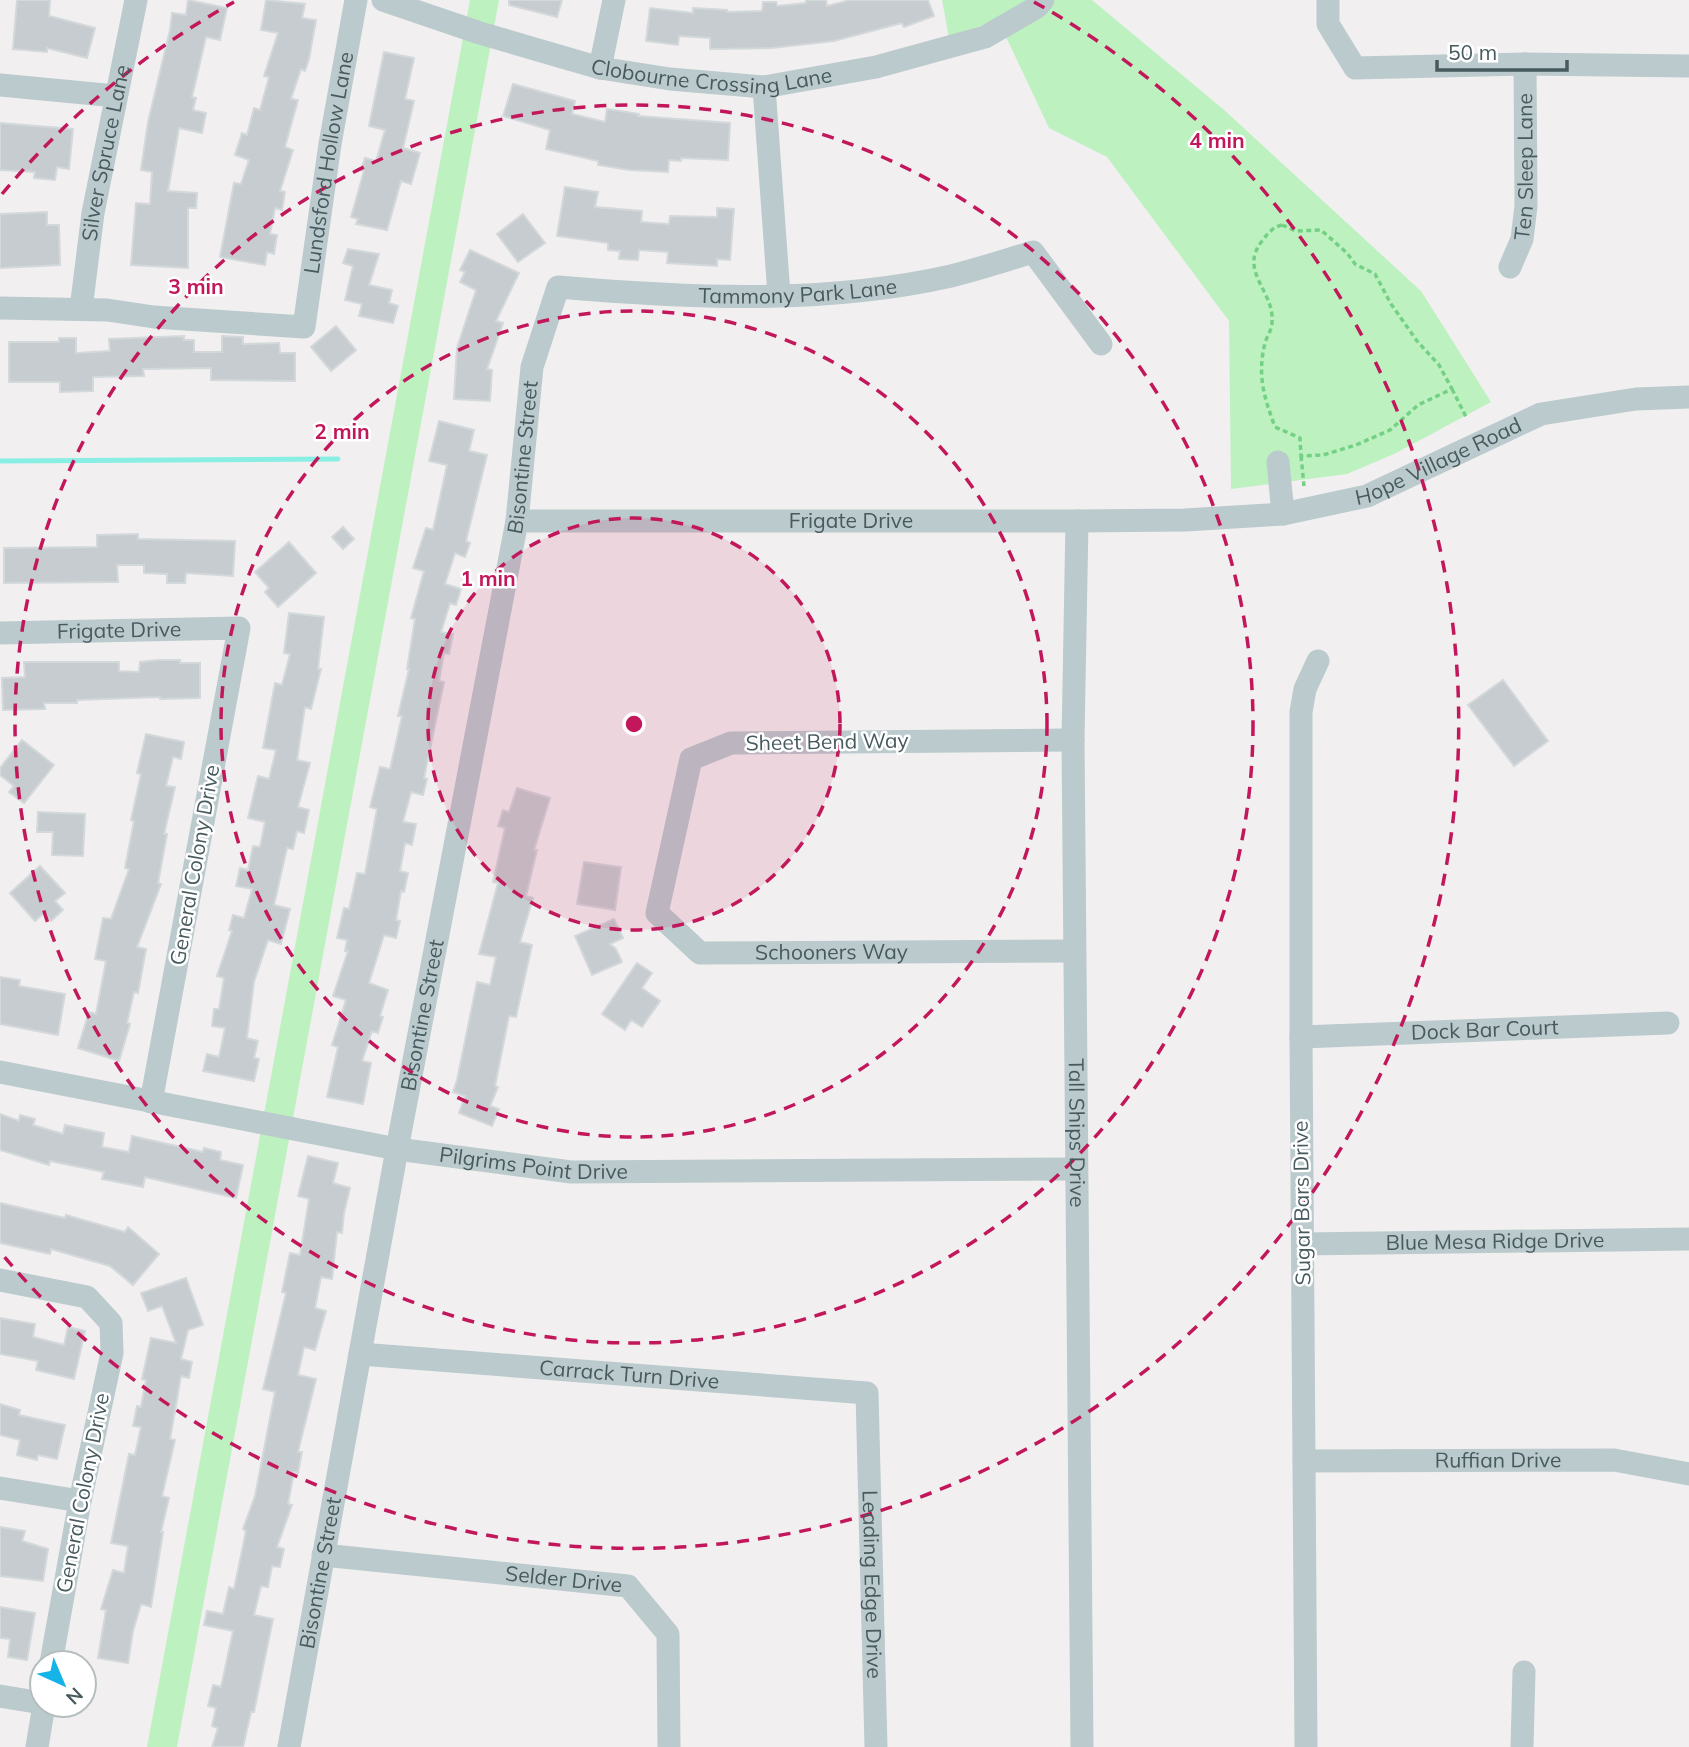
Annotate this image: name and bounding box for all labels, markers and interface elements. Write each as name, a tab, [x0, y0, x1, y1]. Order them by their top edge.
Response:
scale bar	[1437, 28, 1566, 72]
text: 50 m	[1448, 39, 1497, 65]
street label: Lundsford Hollow Lane	[298, 49, 358, 275]
street label: Clobourne Crossing Lane	[588, 52, 834, 99]
street label: Silver Spruce Lane	[76, 62, 135, 243]
street label: Ten Sleep Lane	[1508, 93, 1538, 242]
text: 4 min	[1189, 127, 1245, 153]
street label: Tammony Park Lane	[698, 272, 899, 309]
text: 3 min	[168, 273, 224, 299]
street label: Bisontine Street	[501, 379, 543, 536]
street label: Hope Village Road	[1353, 411, 1525, 510]
text: 2 min	[314, 418, 370, 444]
street label: Frigate Drive	[789, 507, 913, 533]
text: 1 min	[460, 565, 516, 591]
street label: Frigate Drive	[56, 615, 181, 644]
centre of rings	[622, 712, 646, 736]
street label: Sheet Bend Way	[745, 727, 909, 755]
street label: General Colony Drive	[164, 762, 224, 967]
street label: Bisontine Street	[394, 937, 449, 1093]
street label: Schooners Way	[755, 938, 908, 965]
street label: Dock Bar Court	[1411, 1013, 1559, 1045]
street label: Tall Ships Drive	[1064, 1058, 1091, 1207]
street label: Sugar Bars Drive	[1287, 1121, 1315, 1286]
street label: Pilgrims Point Drive	[438, 1141, 628, 1184]
street label: Blue Mesa Ridge Drive	[1385, 1226, 1605, 1255]
street label: Carrack Turn Drive	[538, 1354, 720, 1394]
street label: General Colony Drive	[50, 1391, 114, 1595]
street label: Ruffian Drive	[1435, 1446, 1561, 1473]
street label: Leading Edge Drive	[857, 1490, 888, 1679]
street label: Bisontine Street	[293, 1495, 346, 1651]
street label: Selder Drive	[504, 1560, 624, 1597]
north arrow	[28, 1649, 98, 1719]
text: N	[61, 1683, 88, 1710]

